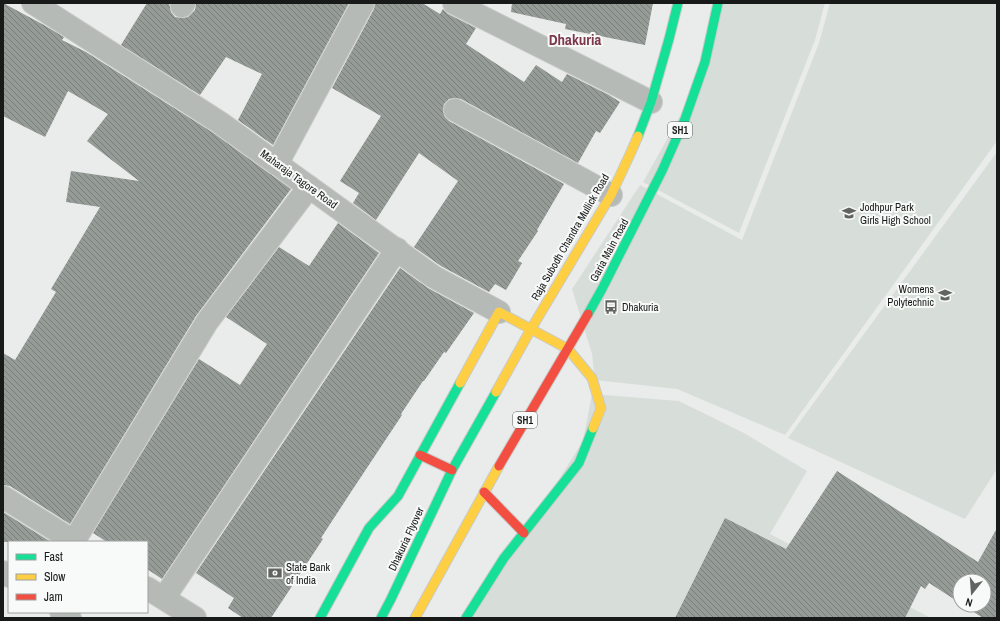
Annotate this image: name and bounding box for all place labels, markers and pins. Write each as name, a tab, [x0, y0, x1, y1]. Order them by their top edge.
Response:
place label: Jodhpur Park Girls High School	[860, 200, 931, 227]
school or university icon: Jodhpur Park Girls High School	[841, 205, 857, 221]
place label: Womens Polytechnic	[887, 282, 934, 309]
school or university icon: Womens Polytechnic	[937, 287, 953, 303]
bus stop icon: Dhakuria	[603, 299, 619, 315]
place label: Dhakuria	[622, 300, 659, 314]
place label: State Bank of India	[286, 560, 331, 587]
bank icon: State Bank of India	[267, 565, 283, 581]

